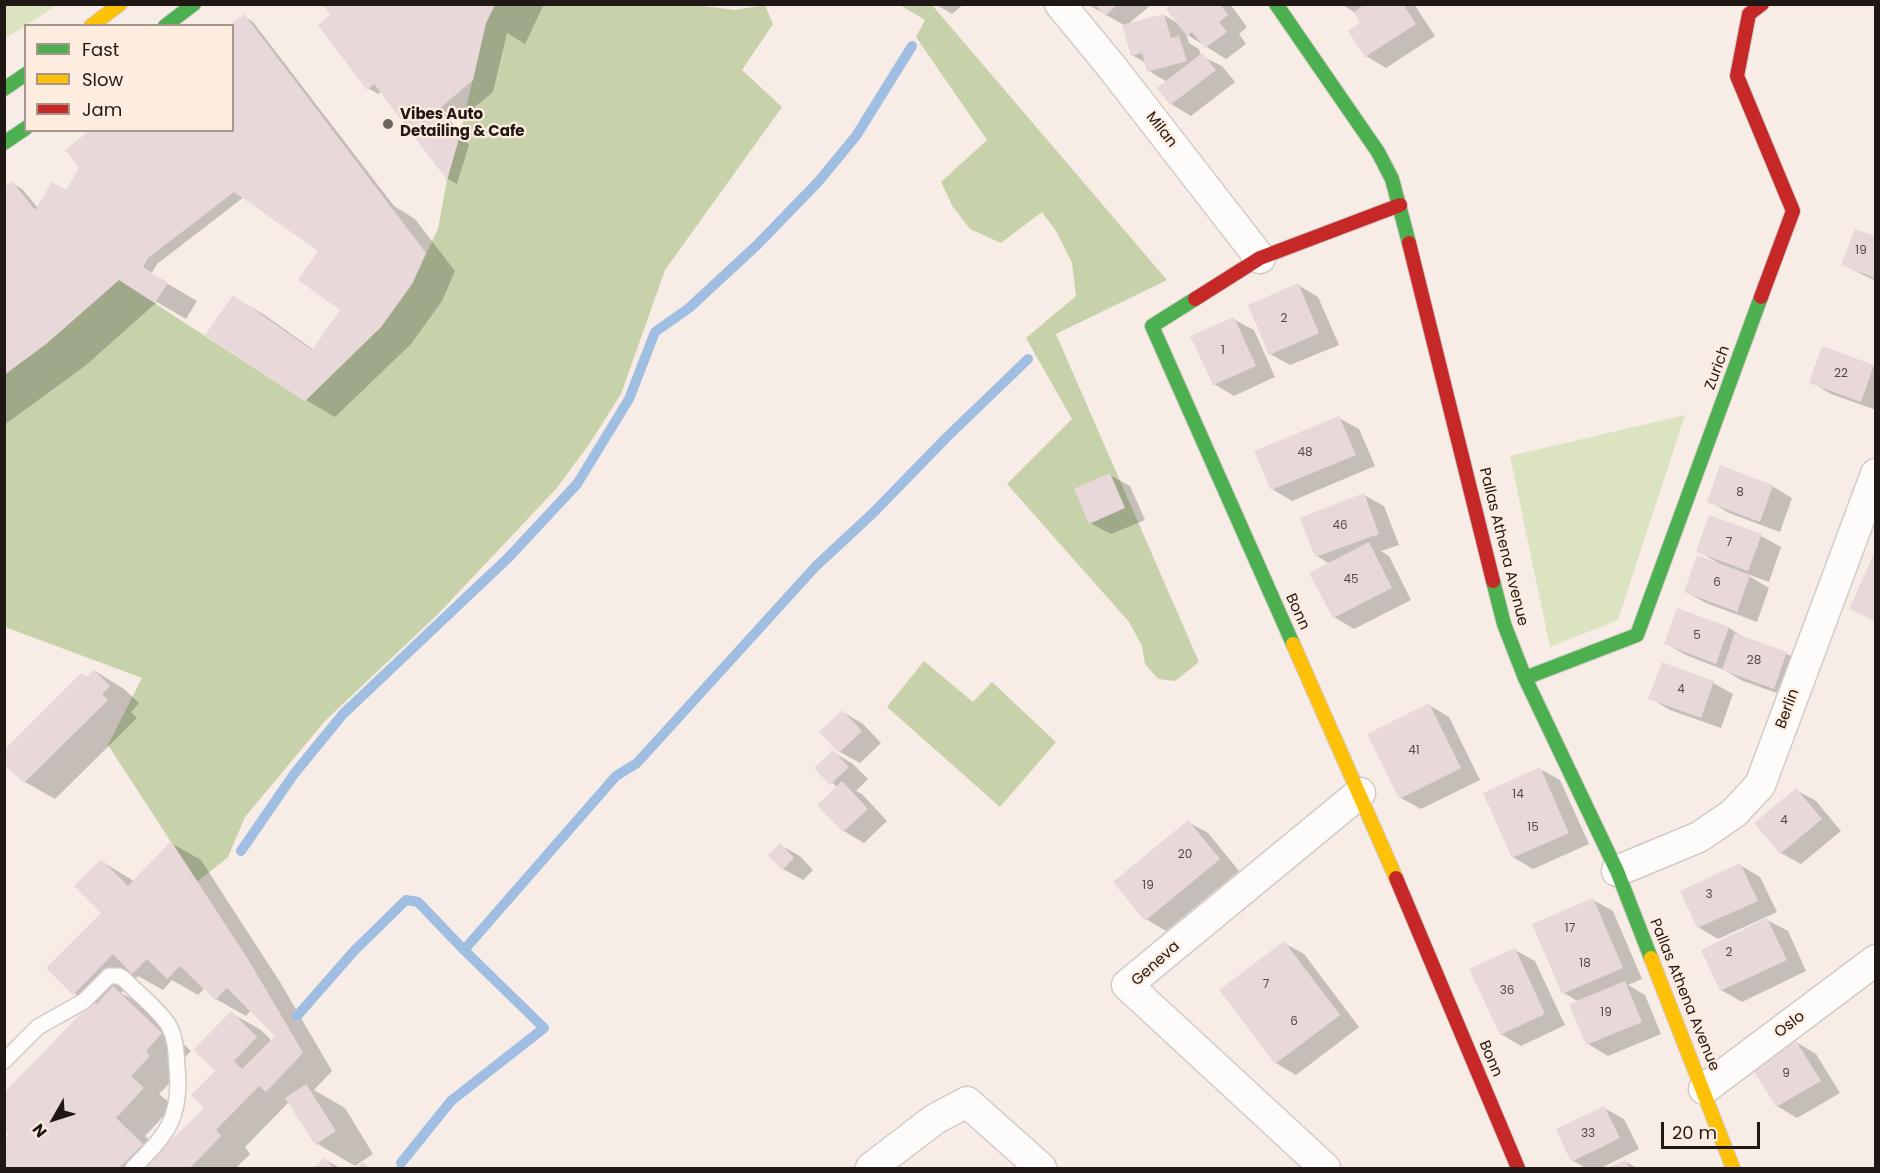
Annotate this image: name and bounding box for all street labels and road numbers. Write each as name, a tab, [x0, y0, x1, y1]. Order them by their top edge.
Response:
street label: Milan	[1142, 109, 1180, 151]
street label: Zurich	[1702, 343, 1734, 393]
street label: Pallas Athena Avenue	[1475, 466, 1531, 628]
street label: Bonn	[1281, 591, 1313, 633]
street label: Berlin	[1773, 687, 1803, 731]
street label: Pallas Athena Avenue	[1645, 916, 1723, 1074]
street label: Geneva	[1128, 938, 1184, 990]
street label: Oslo	[1771, 1008, 1809, 1042]
street label: Bonn	[1474, 1038, 1506, 1080]

